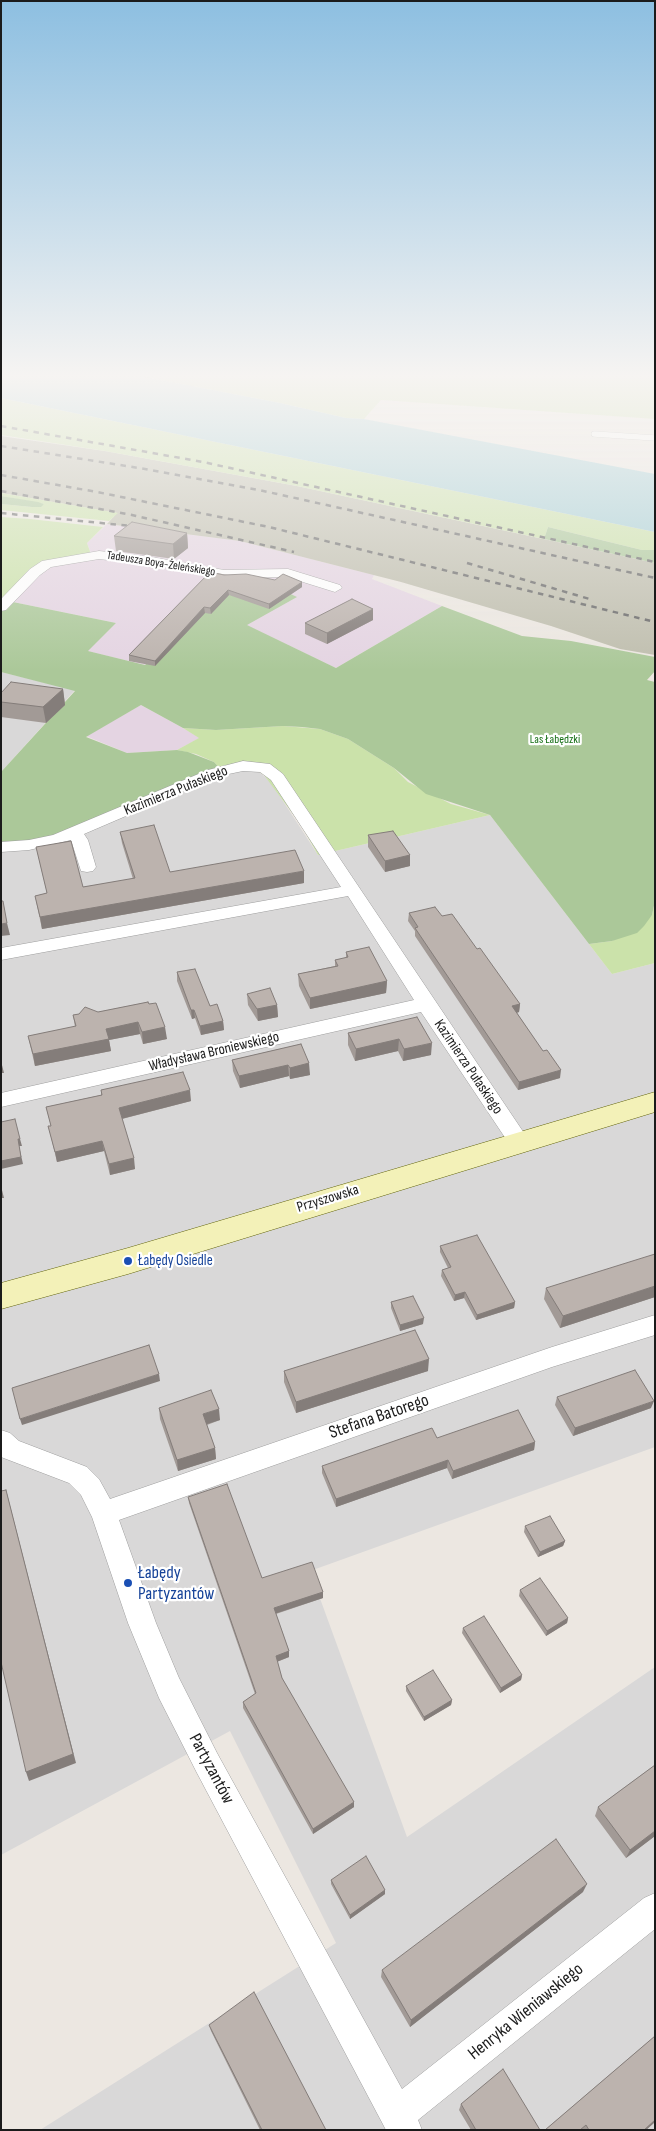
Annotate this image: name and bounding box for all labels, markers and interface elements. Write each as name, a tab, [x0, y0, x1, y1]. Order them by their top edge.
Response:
street label: Tadeusza Boya-Żeleńskiego	[106, 548, 216, 580]
park label: Las Łabędzki	[530, 733, 580, 747]
street label: Kazimierza Pułaskiego	[122, 762, 230, 820]
street label: Kazimierza Pułaskiego	[430, 1016, 506, 1118]
street label: Władysława Broniewskiego	[147, 1028, 281, 1076]
street label: Przyszowska	[295, 1181, 361, 1217]
place label: Łabędy Osiedle	[138, 1252, 213, 1270]
marker: Łabędy Osiedle	[122, 1255, 134, 1267]
street label: Stefana Batorego	[326, 1390, 432, 1444]
place label: Łabędy Partyzantów	[138, 1562, 214, 1605]
marker: Łabędy Partyzantów	[122, 1577, 134, 1589]
street label: Partyzantów	[184, 1730, 238, 1808]
street label: Henryka Wieniawskiego	[464, 1959, 588, 2065]

